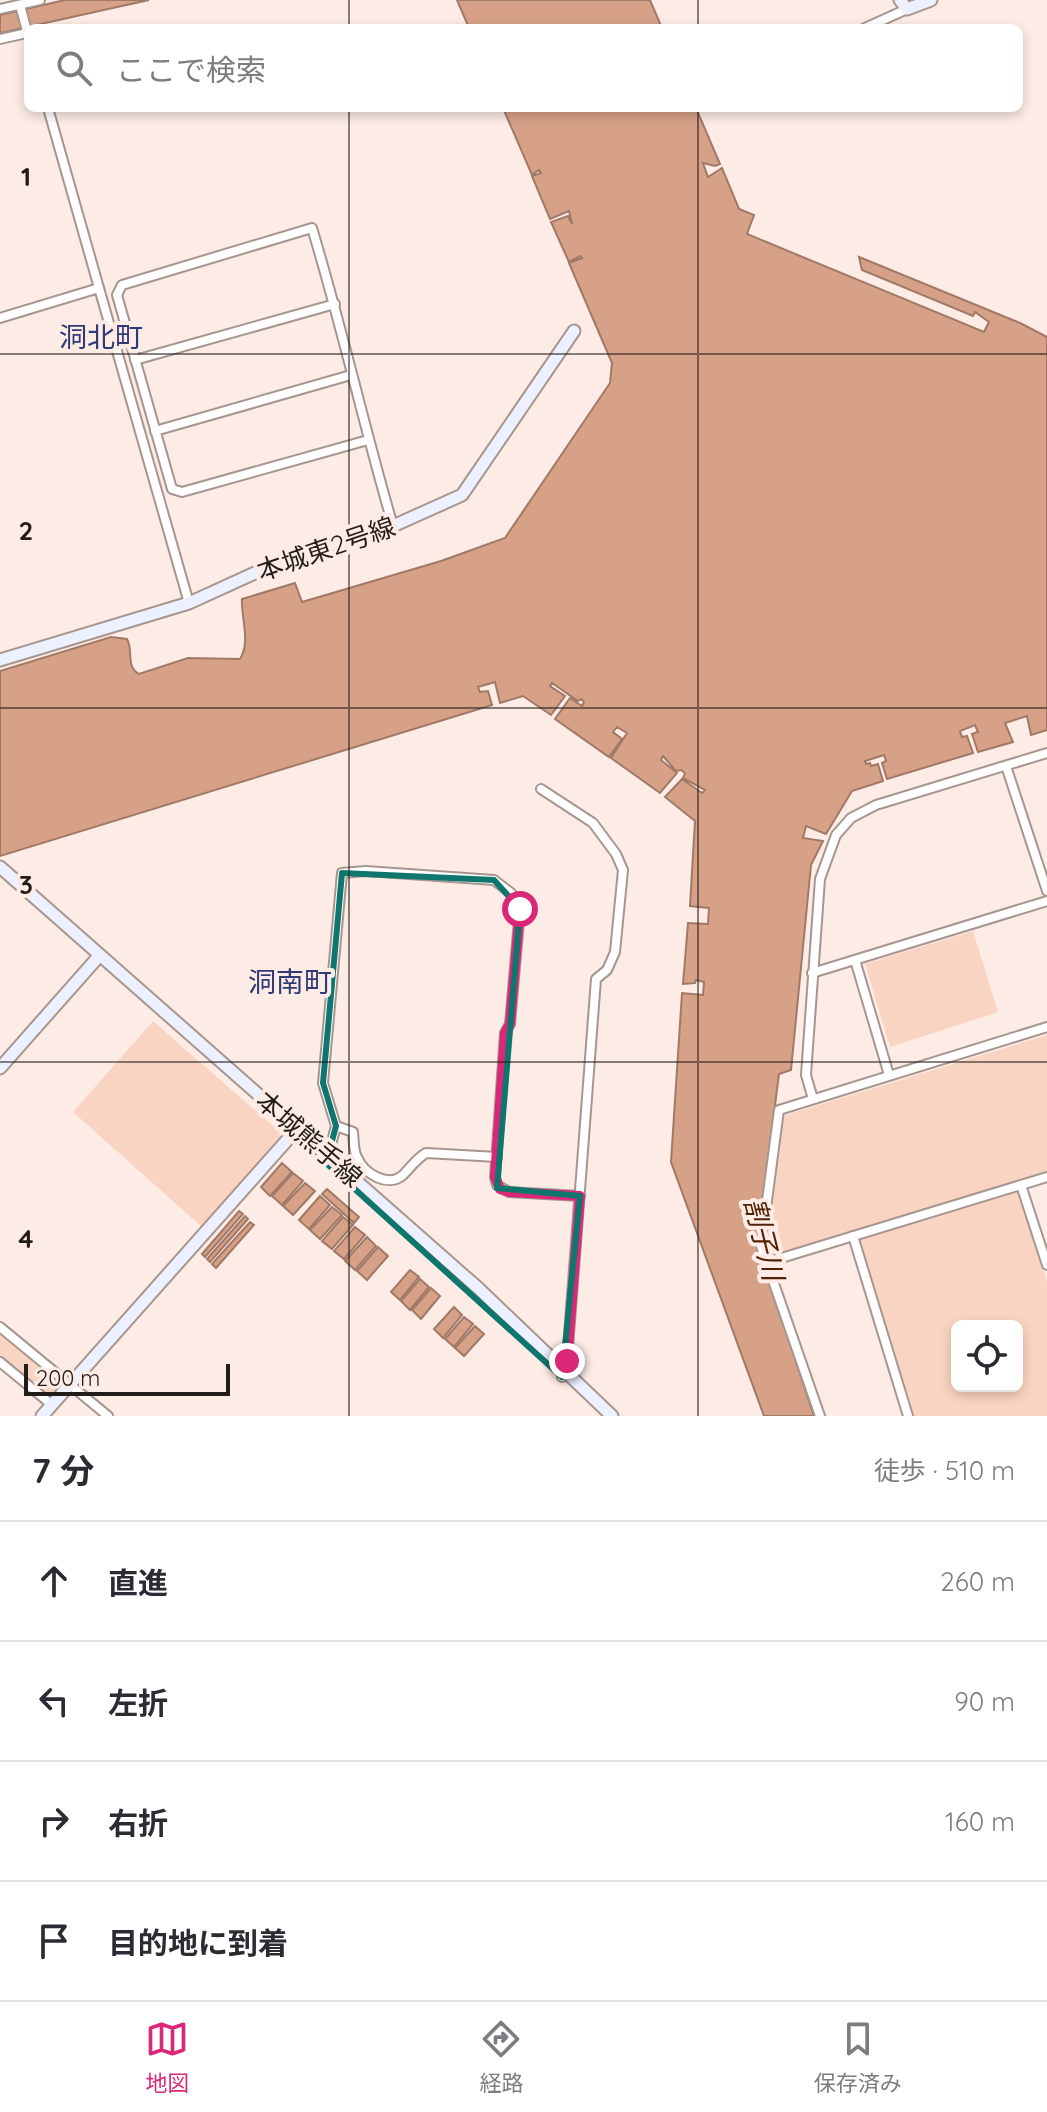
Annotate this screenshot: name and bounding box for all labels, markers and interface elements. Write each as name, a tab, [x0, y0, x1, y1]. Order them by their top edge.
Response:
search box	[24, 24, 1023, 112]
icon: search	[52, 46, 96, 90]
text: ここで検索	[116, 51, 266, 89]
text: 1	[21, 160, 31, 193]
district label: 洞北町	[59, 319, 143, 354]
street label: 本城東2号線	[252, 509, 399, 588]
text: 2	[19, 514, 33, 547]
text: 3	[19, 868, 33, 901]
route start	[502, 891, 538, 927]
district label: 洞南町	[248, 964, 332, 999]
street label: 本城熊手線	[249, 1084, 369, 1194]
water label: 割子川	[737, 1194, 792, 1287]
text: 4	[18, 1222, 34, 1255]
map controls	[951, 1320, 1023, 1392]
button: locate	[951, 1320, 1023, 1392]
route end	[549, 1343, 585, 1379]
scale bar	[24, 1360, 230, 1396]
text: 200 m	[36, 1364, 100, 1392]
text: 7 分	[32, 1449, 94, 1492]
text: 徒歩 · 510 m	[874, 1454, 1015, 1487]
icon: ahead	[32, 1559, 76, 1603]
text: 直進	[108, 1564, 168, 1602]
text: 260 m	[940, 1565, 1015, 1598]
icon: left	[32, 1679, 76, 1723]
text: 左折	[108, 1684, 168, 1722]
text: 90 m	[954, 1685, 1015, 1718]
icon: right	[32, 1799, 76, 1843]
text: 右折	[108, 1804, 168, 1842]
text: 160 m	[945, 1805, 1015, 1838]
icon: arrive	[32, 1919, 76, 1963]
text: 目的地に到着	[108, 1924, 288, 1962]
tab: 地図	[145, 2017, 189, 2097]
tab: 経路	[479, 2017, 524, 2097]
tab: 保存済み	[814, 2017, 902, 2097]

